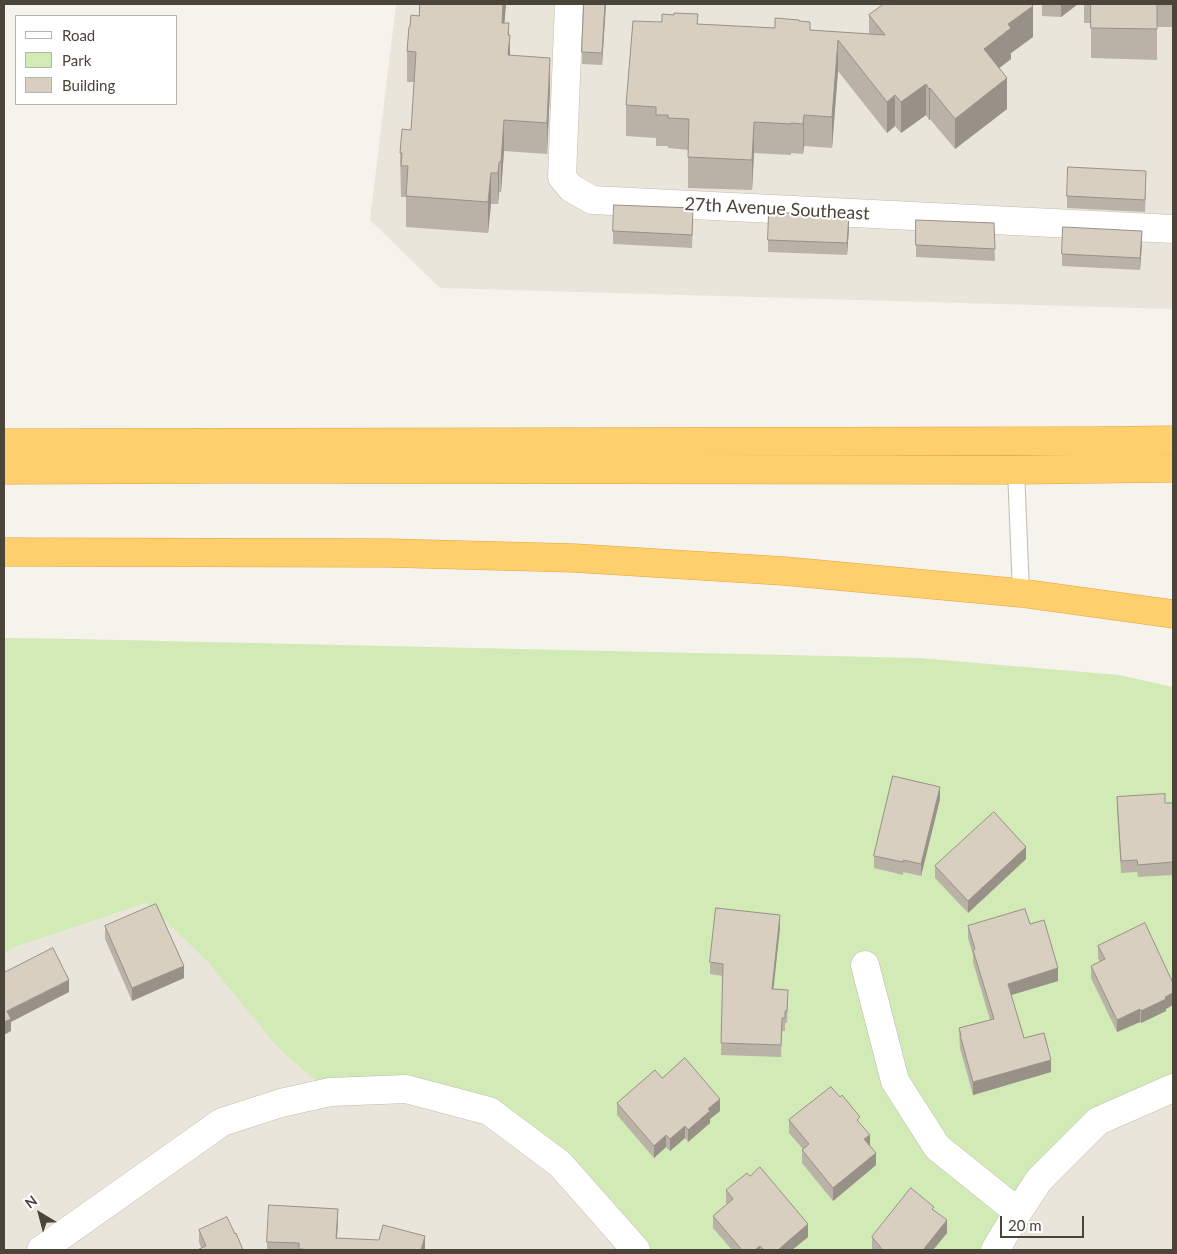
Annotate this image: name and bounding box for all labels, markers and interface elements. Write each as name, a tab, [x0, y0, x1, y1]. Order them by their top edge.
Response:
legend	[15, 15, 178, 105]
text: Road	[62, 26, 95, 44]
text: Park	[62, 51, 91, 69]
text: Building	[62, 76, 115, 94]
street label: 27th Avenue Southeast	[684, 193, 870, 225]
north arrow	[15, 1189, 65, 1239]
text: N	[21, 1192, 40, 1212]
scale bar	[1002, 1206, 1086, 1238]
text: 20 m	[1008, 1216, 1042, 1234]

